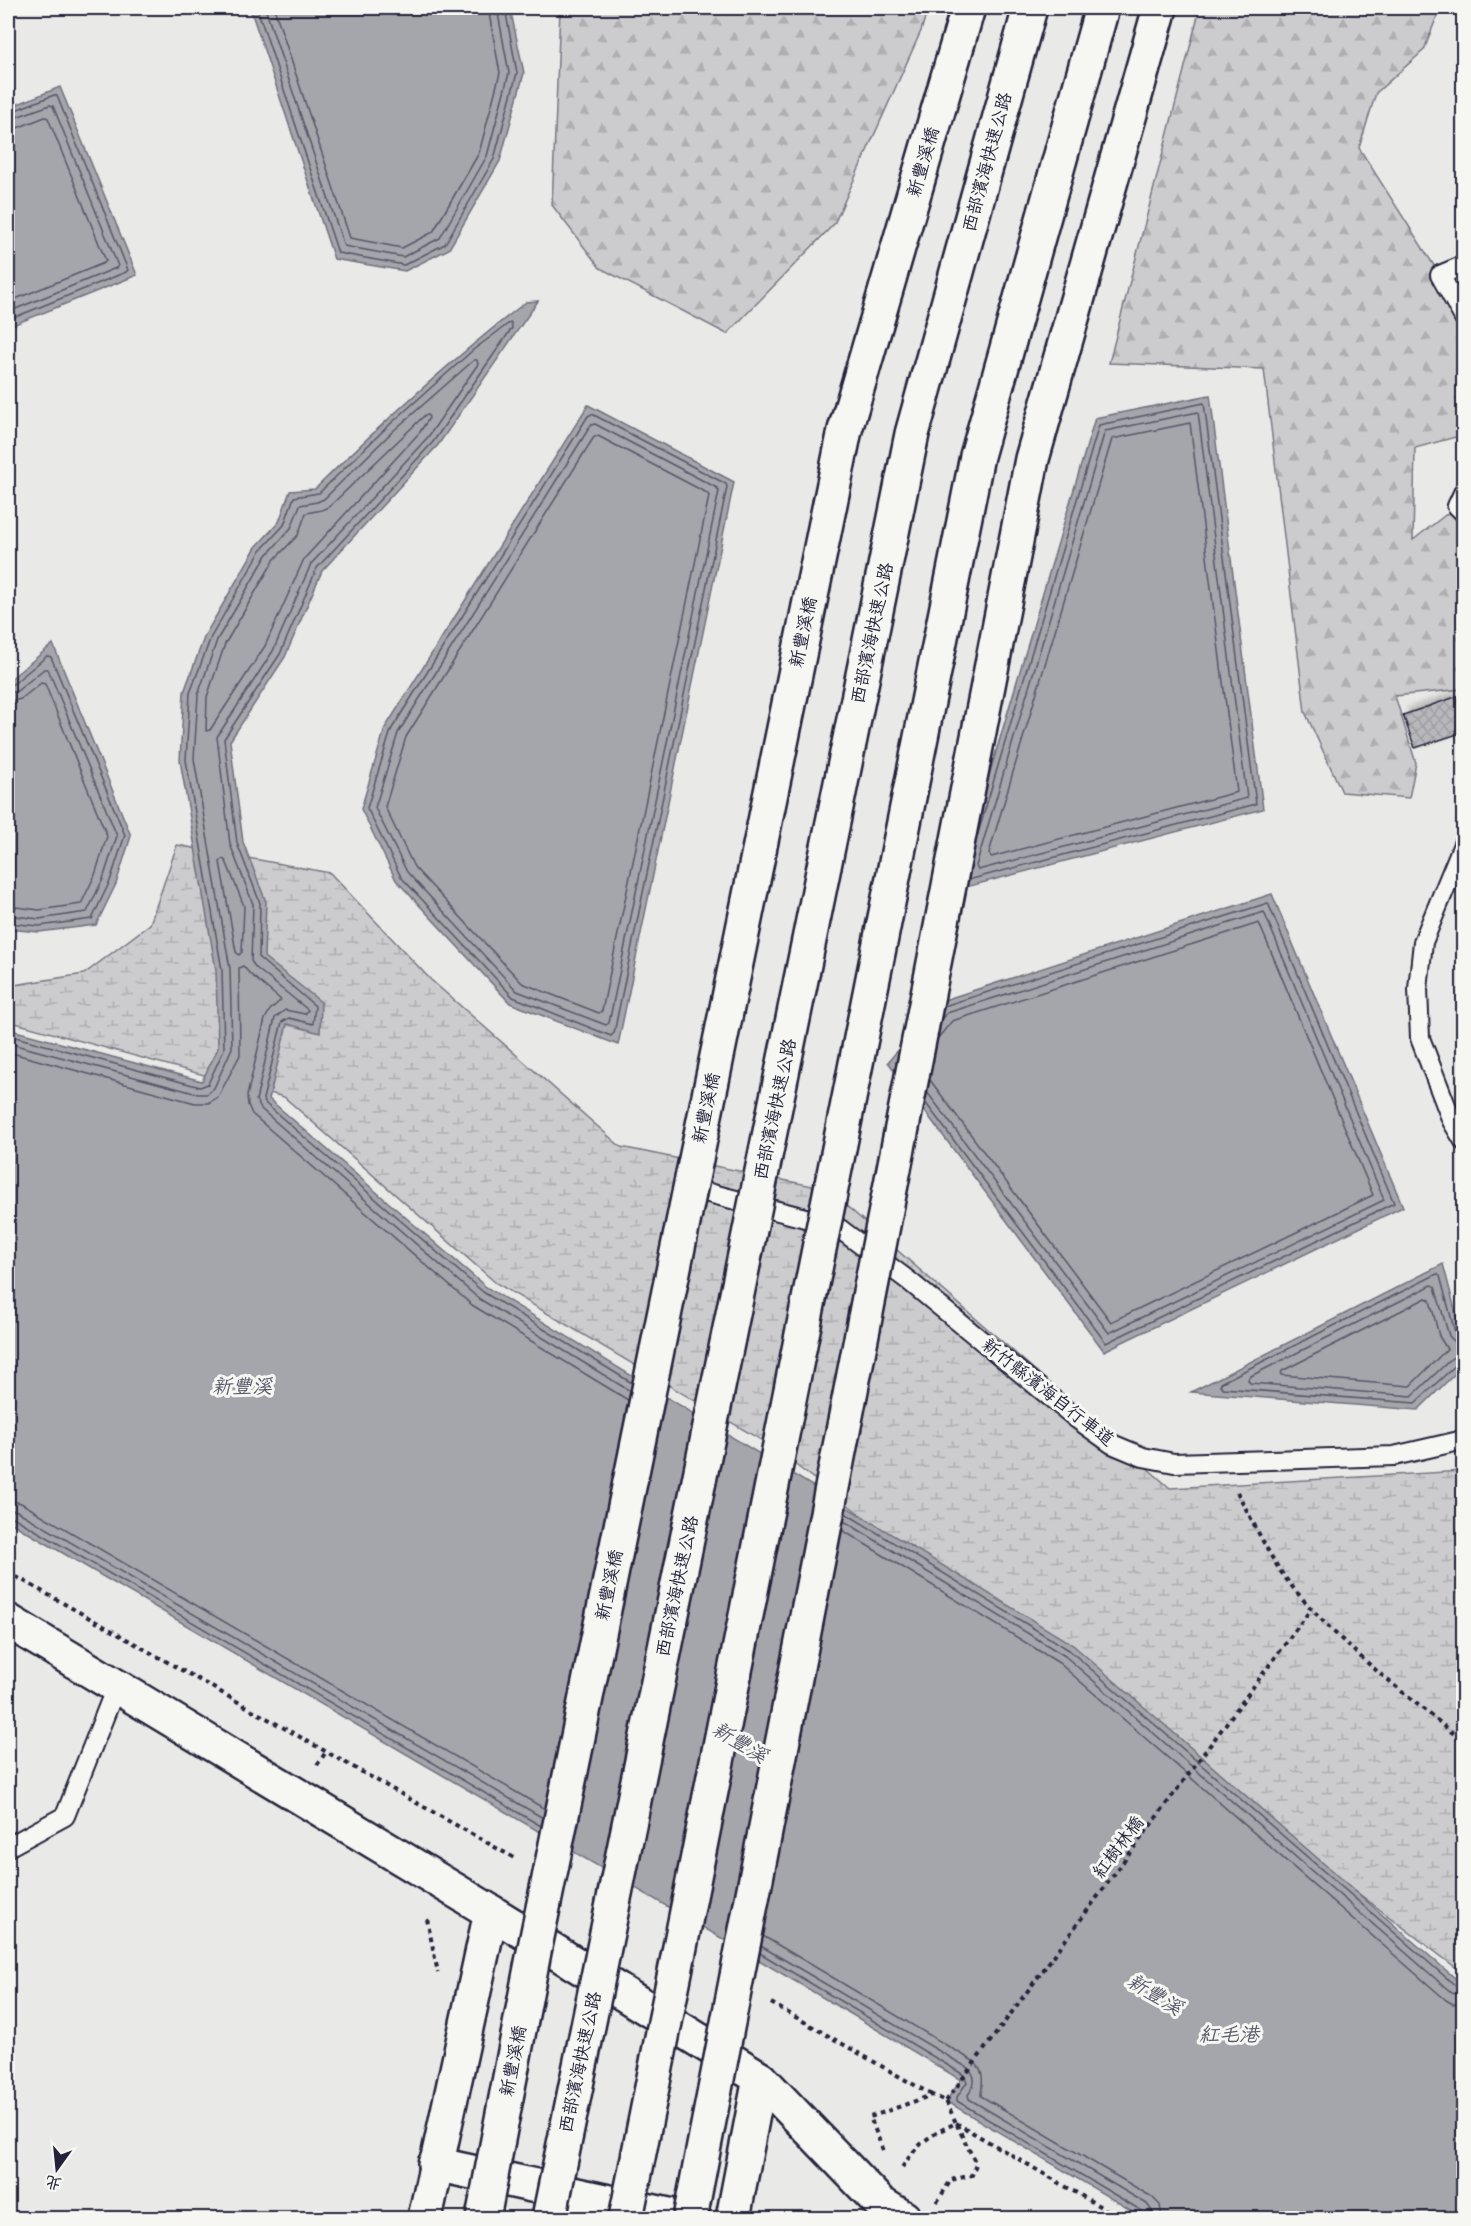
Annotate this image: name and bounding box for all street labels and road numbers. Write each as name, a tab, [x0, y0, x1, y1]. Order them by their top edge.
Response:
street label: 西部濱海快速公路	[960, 90, 1018, 235]
street label: 新豐溪橋	[904, 125, 945, 200]
street label: 西部濱海快速公路	[848, 561, 900, 706]
street label: 新豐溪橋	[787, 595, 823, 670]
street label: 西部濱海快速公路	[751, 1037, 803, 1182]
street label: 新豐溪橋	[690, 1071, 726, 1146]
street label: 新竹縣濱海自行車道	[976, 1335, 1117, 1452]
street label: 西部濱海快速公路	[653, 1514, 705, 1659]
street label: 新豐溪橋	[593, 1548, 629, 1623]
street label: 紅樹林橋	[1089, 1813, 1150, 1884]
street label: 西部濱海快速公路	[556, 1990, 608, 2135]
street label: 新豐溪橋	[497, 2024, 533, 2099]

